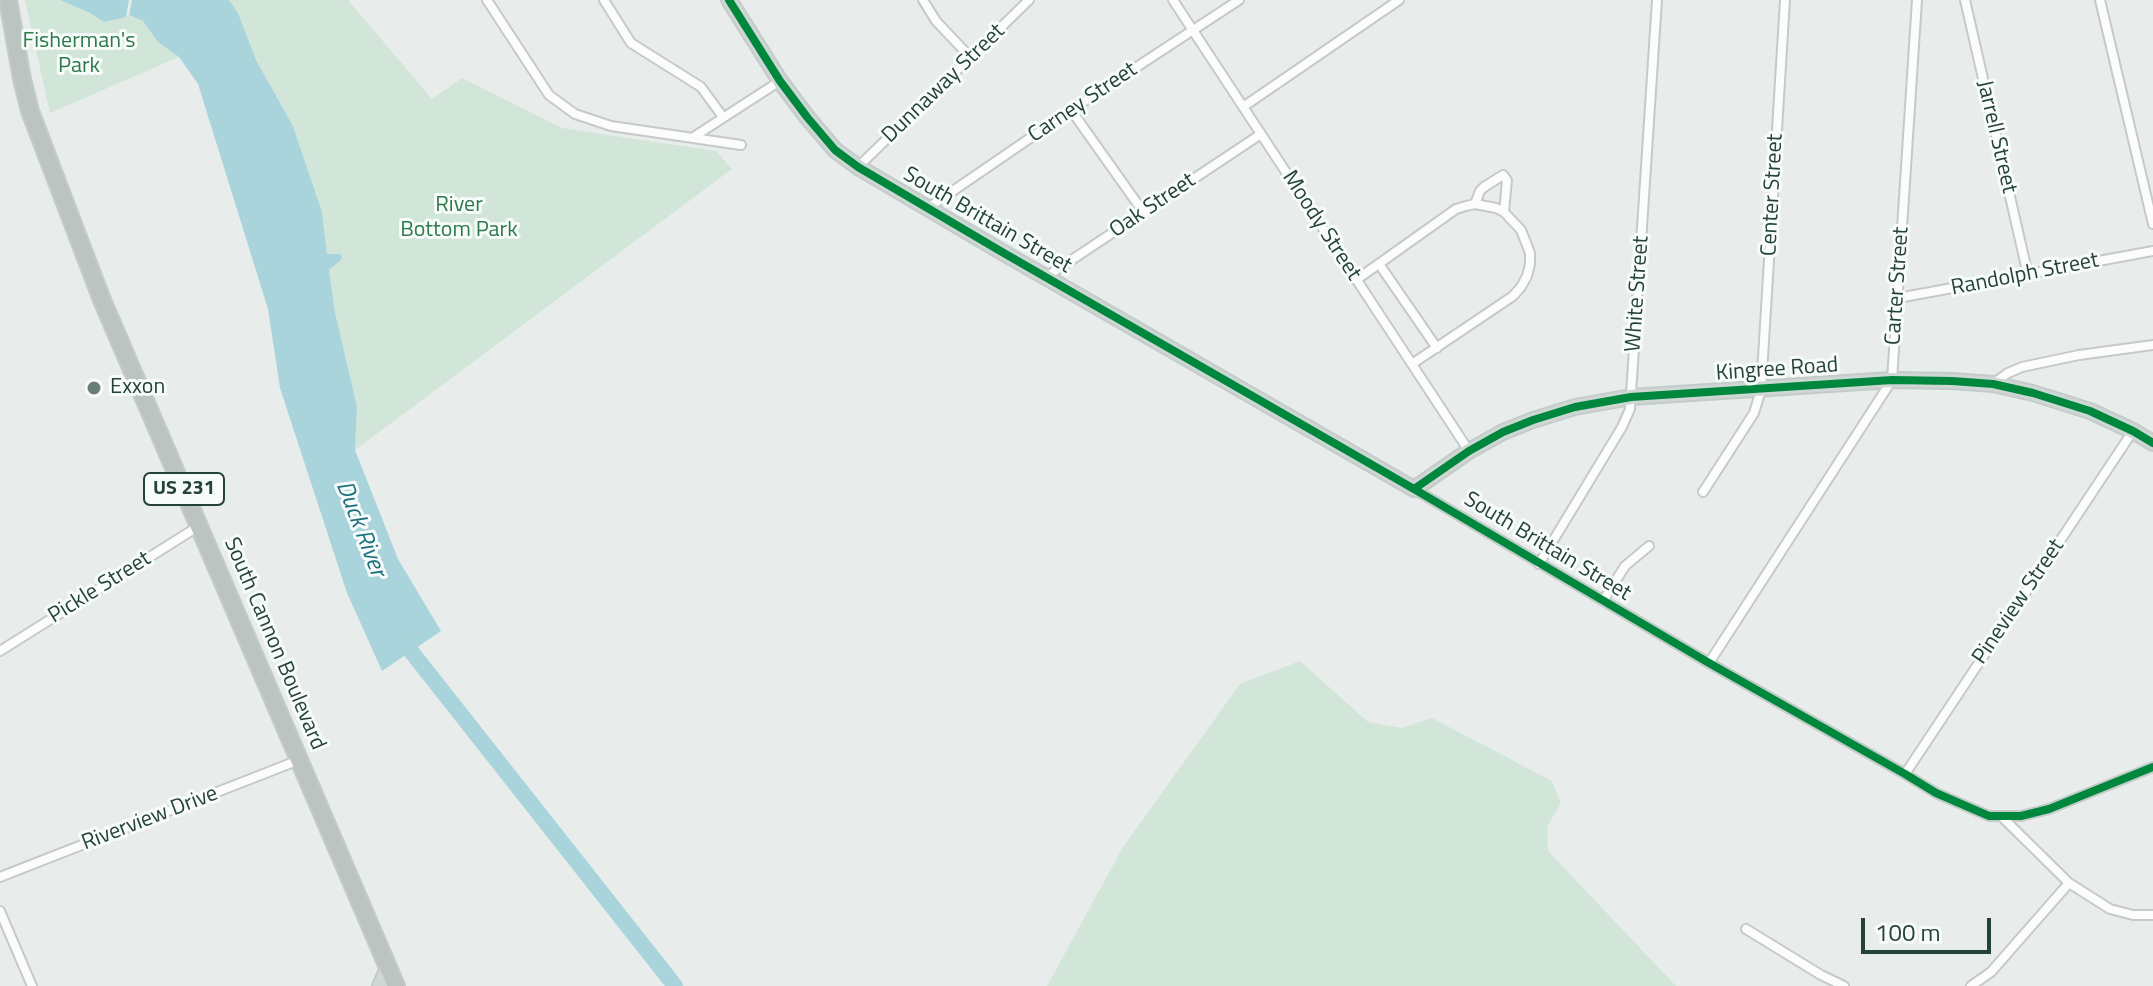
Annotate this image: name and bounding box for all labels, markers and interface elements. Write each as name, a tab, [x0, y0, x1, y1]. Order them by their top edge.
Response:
street label: Dunnaway Street	[877, 19, 1011, 149]
park label: Fisherman's Park	[23, 29, 135, 80]
street label: Carney Street	[1024, 57, 1142, 149]
street label: Jarrell Street	[1970, 78, 2022, 196]
street label: Center Street	[1757, 133, 1789, 257]
street label: South Brittain Street	[898, 162, 1076, 280]
street label: Moody Street	[1276, 166, 1366, 286]
street label: Oak Street	[1105, 168, 1201, 244]
park label: River Bottom Park	[400, 193, 518, 244]
street label: Carter Street	[1881, 226, 1915, 346]
street label: White Street	[1621, 235, 1655, 353]
street label: Randolph Street	[1949, 248, 2101, 302]
street label: Kingree Road	[1715, 353, 1839, 387]
place label: Exxon	[110, 375, 165, 401]
marker: Exxon	[85, 379, 103, 397]
road number: US 231	[144, 473, 224, 505]
water label: Duck River	[329, 477, 391, 581]
street label: South Brittain Street	[1459, 487, 1635, 607]
street label: South Cannon Boulevard	[217, 534, 331, 754]
street label: Pineview Street	[1967, 534, 2071, 670]
street label: Pickle Street	[44, 546, 156, 630]
street label: Riverview Drive	[78, 781, 222, 857]
scale bar	[1865, 902, 1995, 952]
text: 100 m	[1875, 914, 1941, 950]

